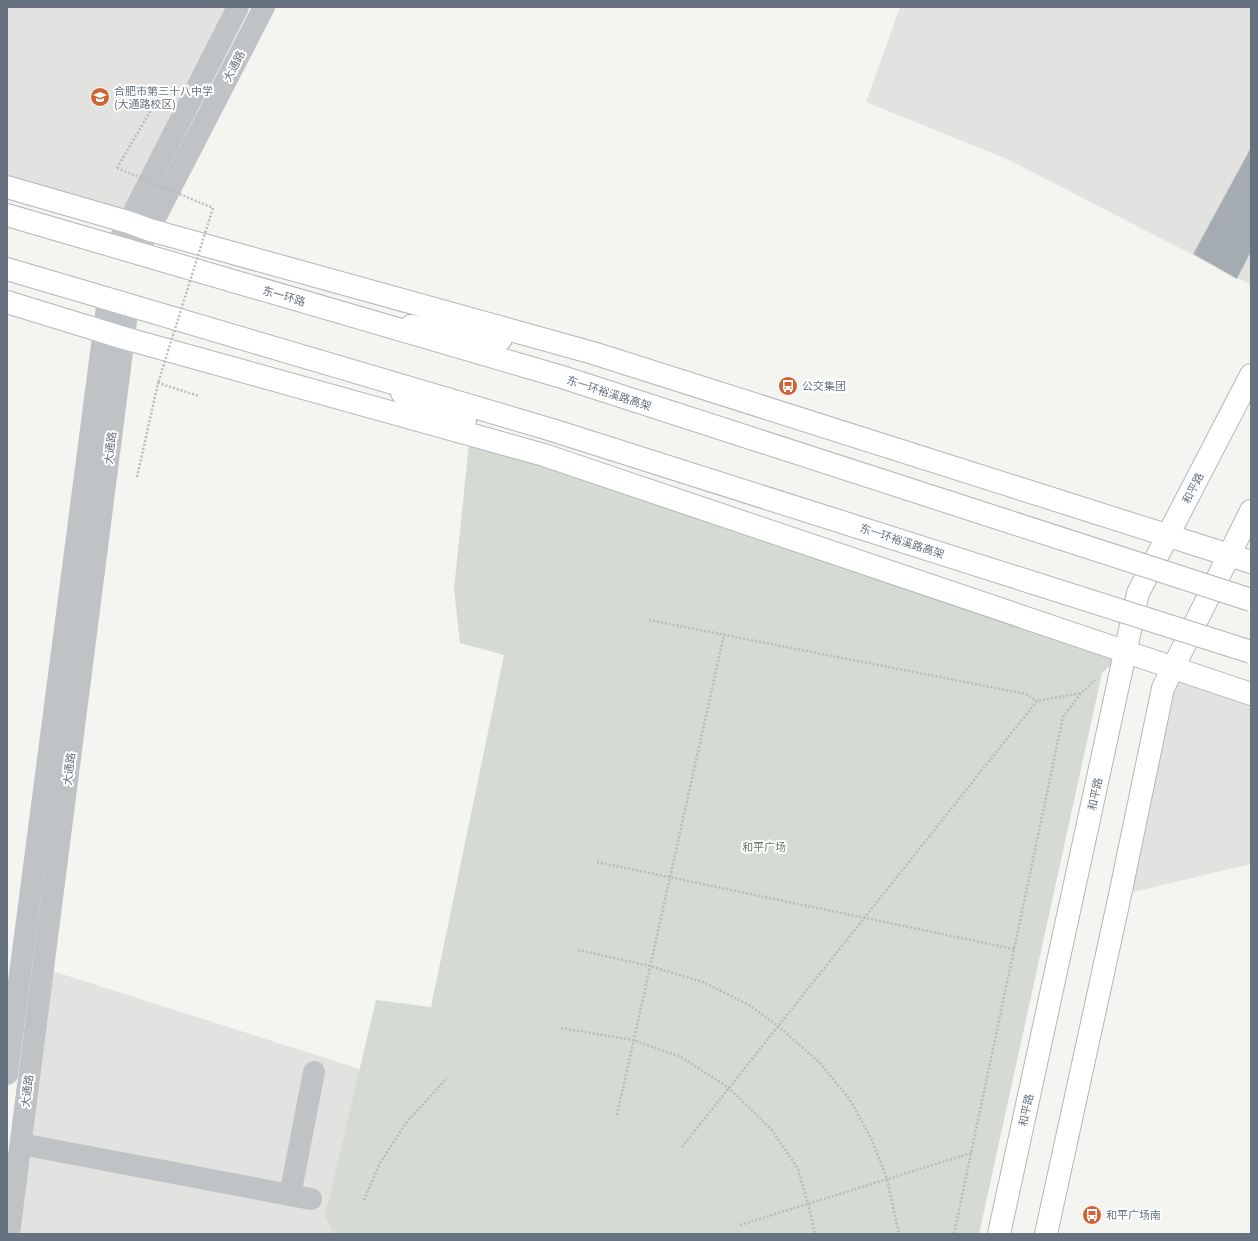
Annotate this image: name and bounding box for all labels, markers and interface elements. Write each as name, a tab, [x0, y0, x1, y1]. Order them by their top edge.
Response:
street label: 大通路	[220, 48, 248, 84]
place label: 合肥市第三十八中学 (大通路校区)	[114, 84, 213, 111]
school or university icon: 合肥市第三十八中学 (大通路校区)	[89, 86, 111, 108]
street label: 东一环路	[261, 283, 307, 309]
street label: 东一环裕溪路高架	[565, 373, 653, 413]
bus stop icon: 公交集团	[777, 375, 799, 397]
place label: 公交集团	[802, 379, 846, 393]
street label: 大通路	[101, 431, 119, 465]
street label: 和平路	[1179, 470, 1207, 506]
street label: 东一环裕溪路高架	[858, 521, 946, 561]
street label: 大通路	[60, 752, 78, 786]
street label: 和平路	[1085, 776, 1105, 812]
park label: 和平广场	[742, 840, 786, 854]
street label: 大通路	[18, 1074, 36, 1108]
street label: 和平路	[1016, 1092, 1036, 1128]
bus stop icon: 和平广场南	[1081, 1204, 1103, 1226]
place label: 和平广场南	[1106, 1208, 1161, 1222]

